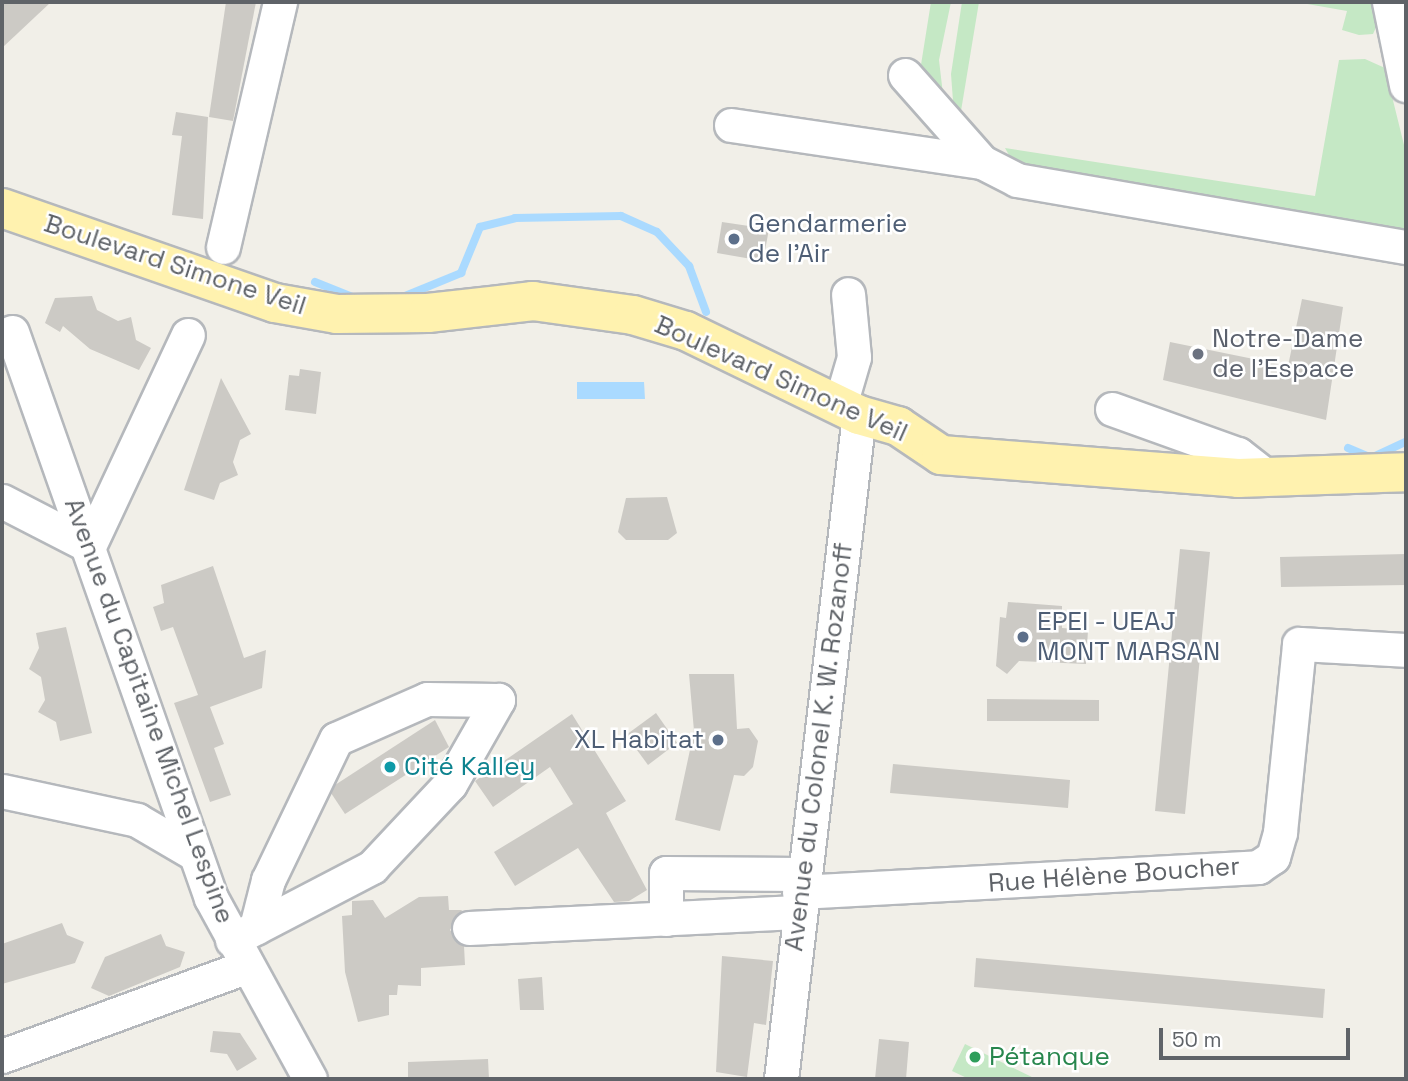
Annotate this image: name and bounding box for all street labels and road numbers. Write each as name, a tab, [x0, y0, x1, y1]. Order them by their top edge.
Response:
street label: Boulevard Simone Veil	[40, 208, 310, 322]
street label: Boulevard Simone Veil	[650, 309, 912, 449]
street label: Avenue du Capitaine Michel Lespine	[57, 494, 241, 928]
street label: Avenue du Colonel K. W. Rozanoff	[778, 540, 860, 954]
street label: Rue Hélène Boucher	[987, 851, 1241, 899]

